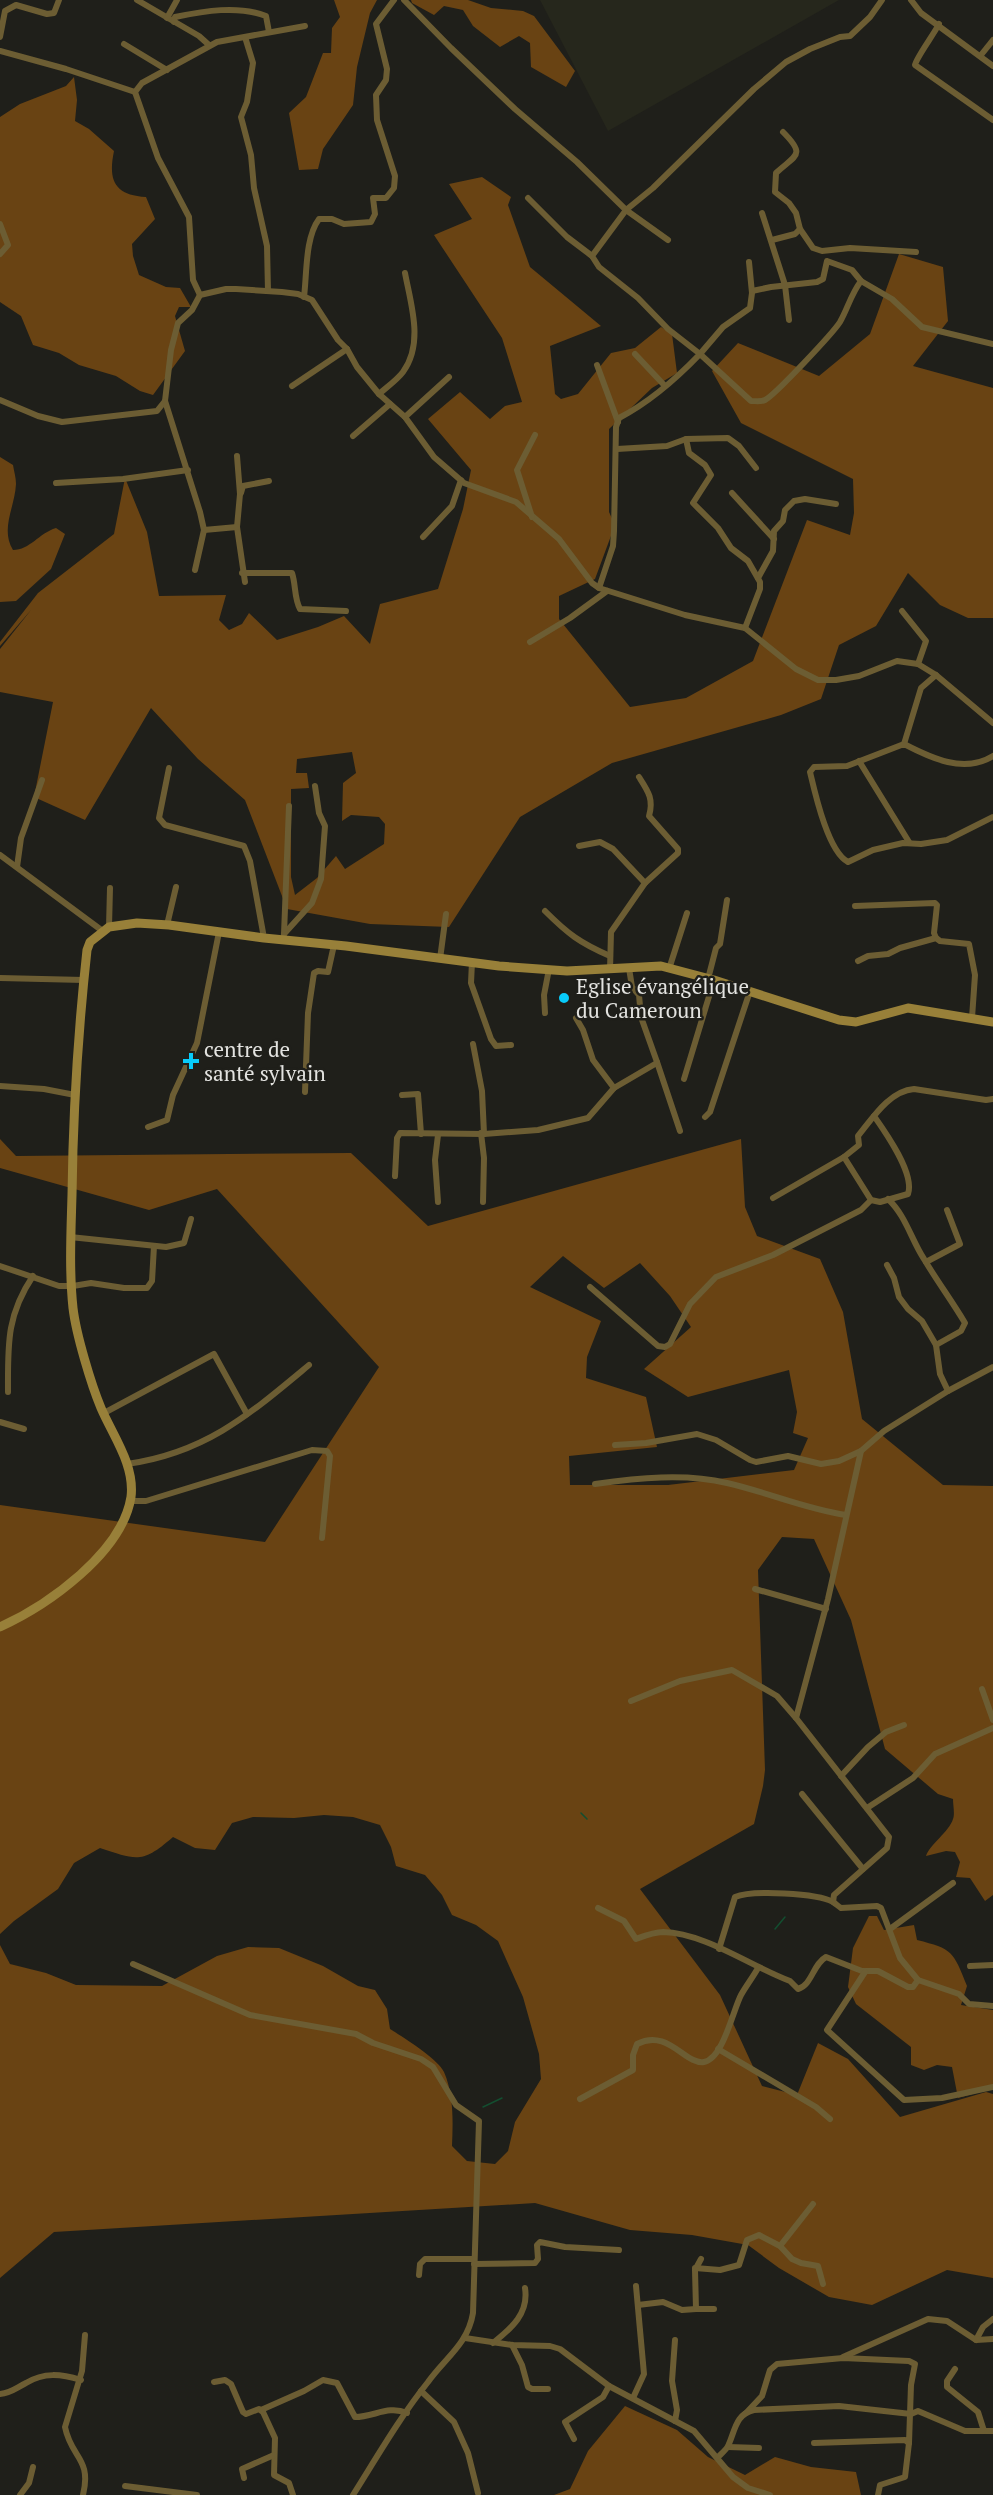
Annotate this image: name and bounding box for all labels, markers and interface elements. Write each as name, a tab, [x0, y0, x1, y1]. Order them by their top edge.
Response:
place label: Eglise évangélique du Cameroun	[576, 972, 749, 1024]
marker: Eglise évangélique du Cameroun	[557, 991, 571, 1005]
place label: centre de santé sylvain	[204, 1035, 326, 1087]
marker: centre de santé sylvain	[182, 1052, 200, 1070]

